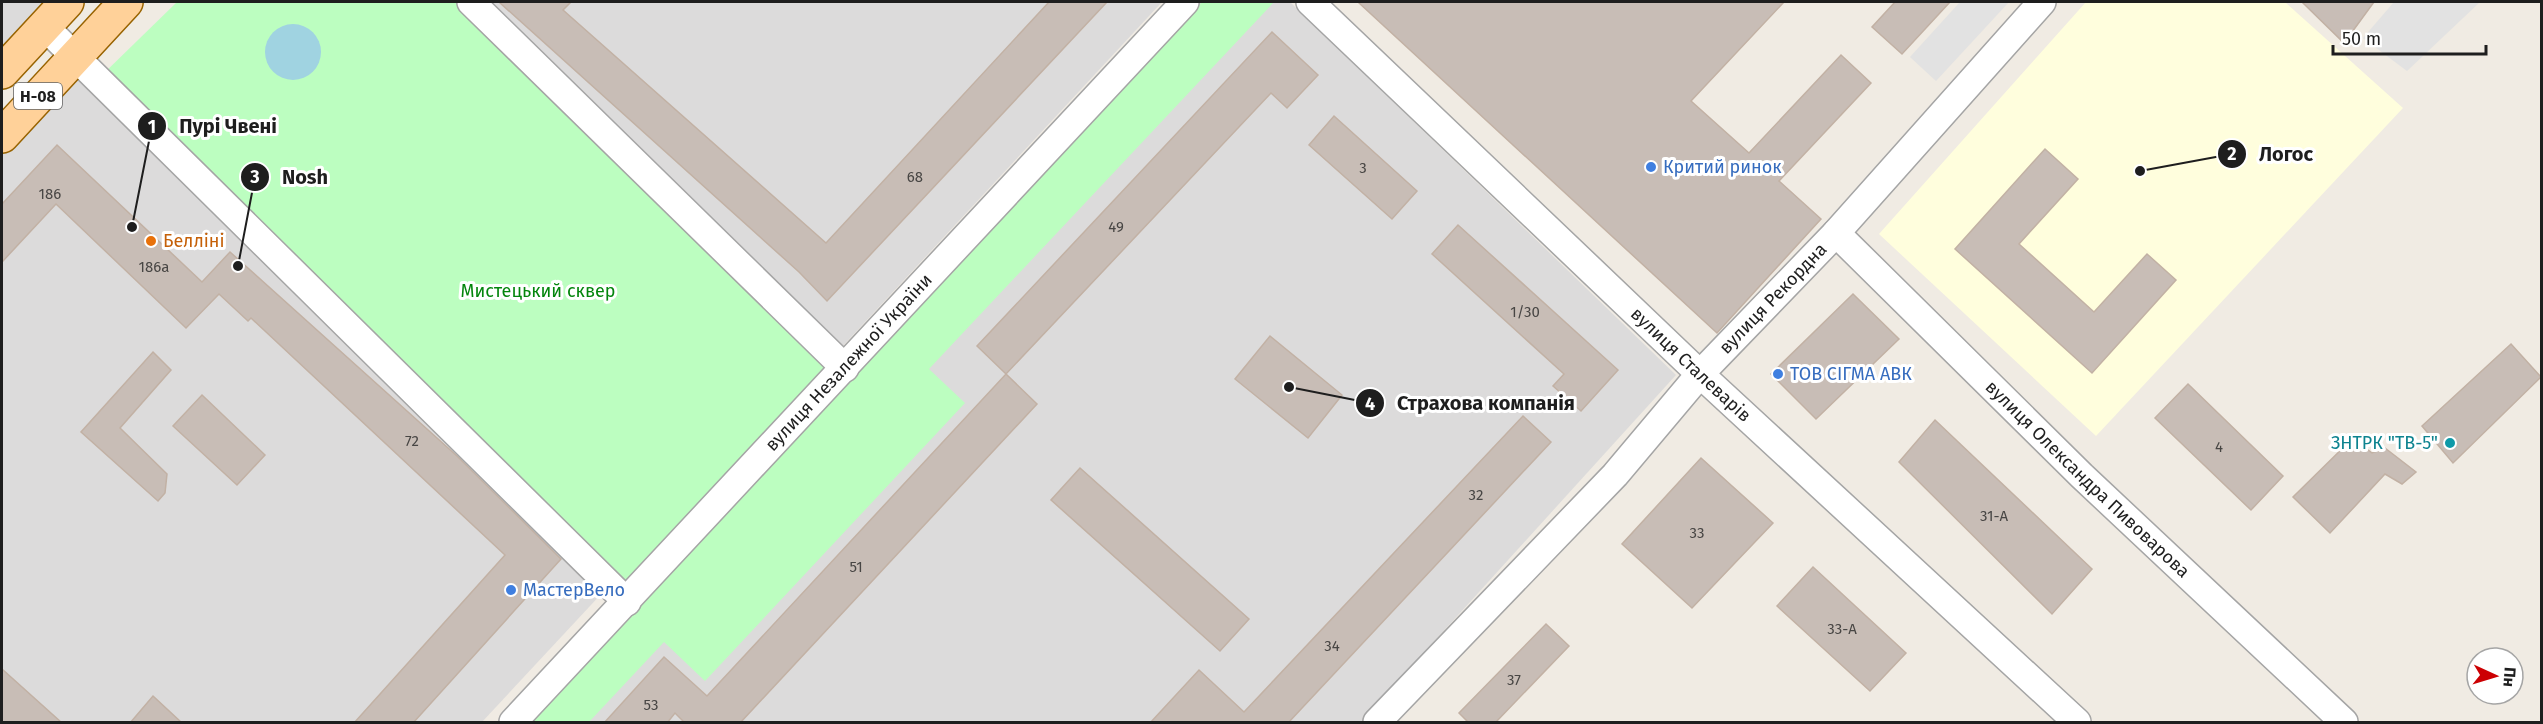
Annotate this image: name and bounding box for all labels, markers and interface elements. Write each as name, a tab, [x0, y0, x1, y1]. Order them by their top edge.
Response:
scale bar	[2333, 18, 2486, 56]
text: 50 m	[2342, 28, 2381, 50]
road number: Н-08	[14, 83, 62, 109]
callout: Пурі Чвені	[137, 107, 288, 145]
text: Пурі Чвені	[179, 114, 277, 138]
text: 1	[148, 116, 156, 138]
callout: Логос	[2217, 135, 2325, 173]
text: Логос	[2259, 142, 2314, 166]
text: 2	[2227, 143, 2237, 165]
place label: Критий ринок	[1663, 156, 1782, 178]
callout: Nosh	[240, 158, 340, 196]
house number: 3	[1359, 159, 1367, 177]
marker: Критий ринок	[1644, 160, 1658, 174]
text: Nosh	[282, 165, 328, 189]
text: 3	[249, 166, 260, 188]
house number: 68	[907, 168, 923, 186]
house number: 186	[39, 185, 61, 203]
house number: 49	[1108, 218, 1124, 236]
place label: Белліні	[163, 230, 225, 252]
marker: Белліні	[144, 234, 158, 248]
street label: вулиця Рекордна	[1714, 238, 1831, 358]
house number: 186а	[139, 258, 169, 276]
street label: вулиця Незалежної України	[761, 269, 937, 456]
park label: Мистецький сквер	[461, 280, 615, 302]
house number: 1/30	[1510, 303, 1540, 321]
street label: вулиця Сталеварів	[1626, 303, 1756, 427]
place label: ТОВ СІГМА АВК	[1790, 363, 1912, 385]
marker: ТОВ СІГМА АВК	[1771, 367, 1785, 381]
street label: вулиця Олександра Пивоварова	[1981, 376, 2194, 582]
callout: Страхова компанія	[1355, 384, 1587, 422]
text: Страхова компанія	[1397, 391, 1575, 415]
text: 4	[1365, 393, 1375, 415]
house number: 72	[405, 432, 419, 450]
place label: ЗНТРК "ТВ-5"	[2331, 432, 2438, 454]
marker: ЗНТРК "ТВ-5"	[2443, 436, 2457, 450]
house number: 4	[2215, 438, 2223, 456]
house number: 32	[1469, 486, 1483, 504]
house number: 31-А	[1980, 507, 2008, 525]
house number: 33	[1690, 524, 1704, 542]
house number: 51	[849, 558, 863, 576]
place label: МастерВело	[523, 579, 625, 601]
marker: МастерВело	[504, 583, 518, 597]
house number: 33-А	[1827, 620, 1857, 638]
house number: 34	[1324, 637, 1340, 655]
north arrow	[2465, 646, 2525, 706]
text: Пн	[2499, 666, 2520, 688]
house number: 37	[1507, 671, 1521, 689]
house number: 53	[644, 696, 658, 714]

